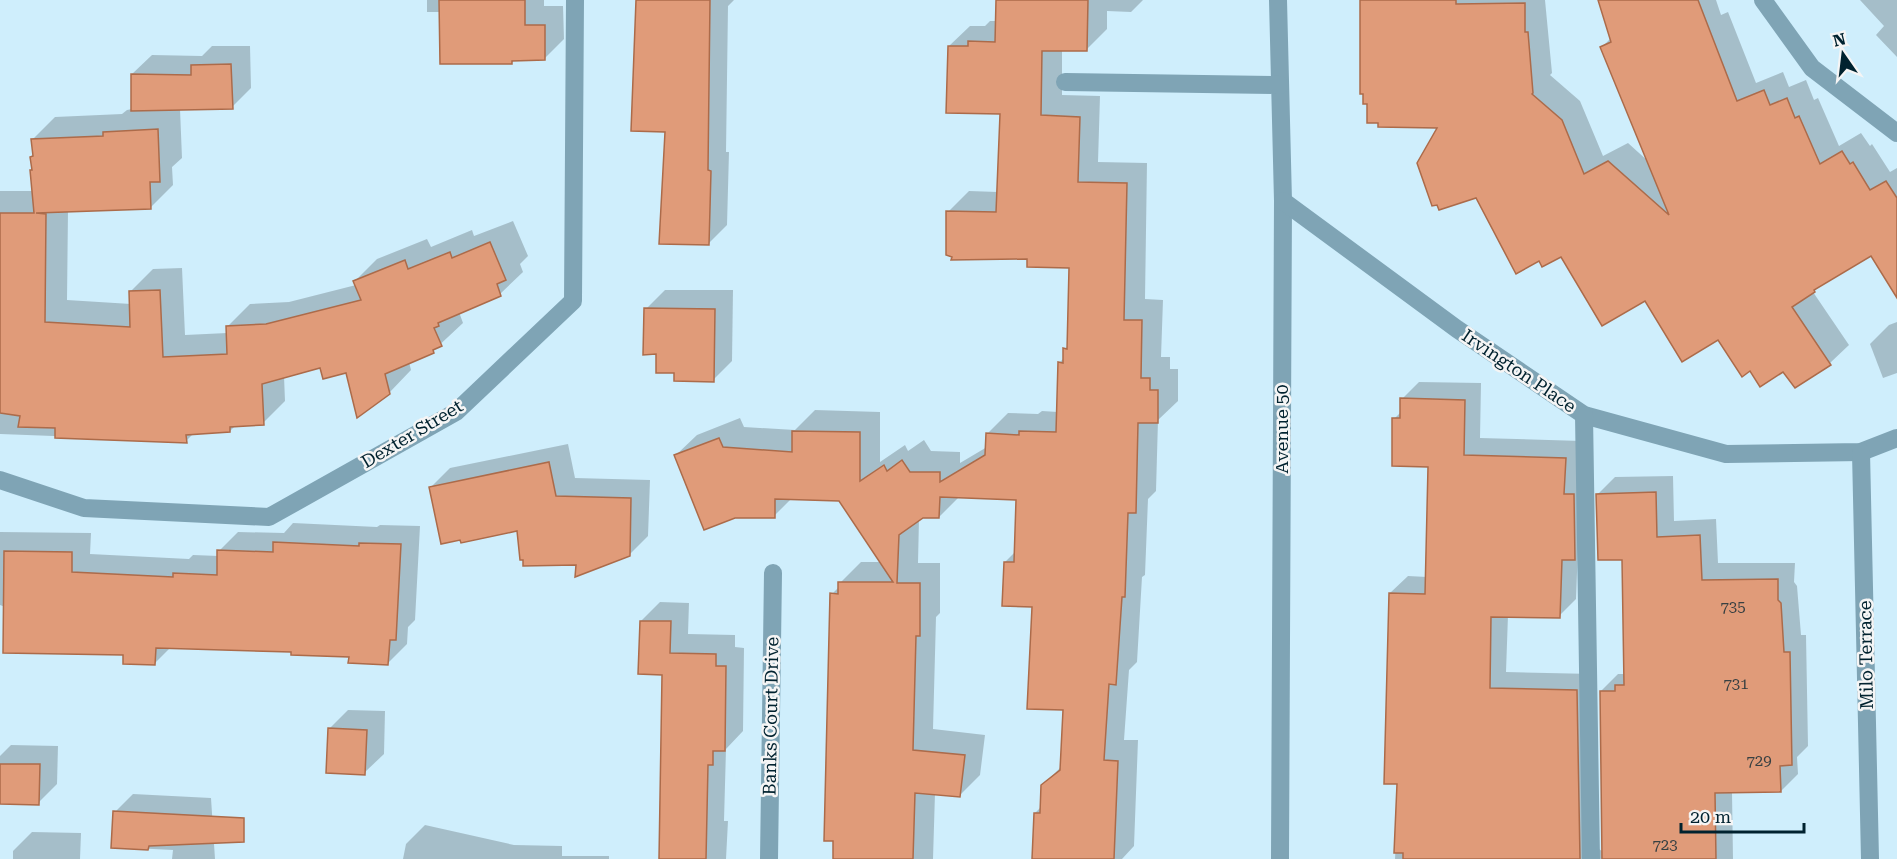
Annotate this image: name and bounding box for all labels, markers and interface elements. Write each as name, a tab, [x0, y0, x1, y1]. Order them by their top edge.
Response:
north arrow	[1813, 24, 1873, 84]
text: N	[1831, 29, 1848, 51]
street label: Irvington Place	[1458, 325, 1580, 417]
street label: Avenue 50	[1271, 384, 1292, 474]
street label: Dexter Street	[357, 395, 467, 472]
house number: 735	[1720, 598, 1746, 616]
street label: Milo Terrace	[1854, 600, 1877, 710]
street label: Banks Court Drive	[759, 636, 782, 795]
house number: 731	[1723, 675, 1749, 693]
house number: 729	[1746, 752, 1772, 770]
scale bar	[1681, 796, 1804, 834]
text: 20 m	[1690, 806, 1731, 827]
house number: 723	[1652, 836, 1678, 854]

